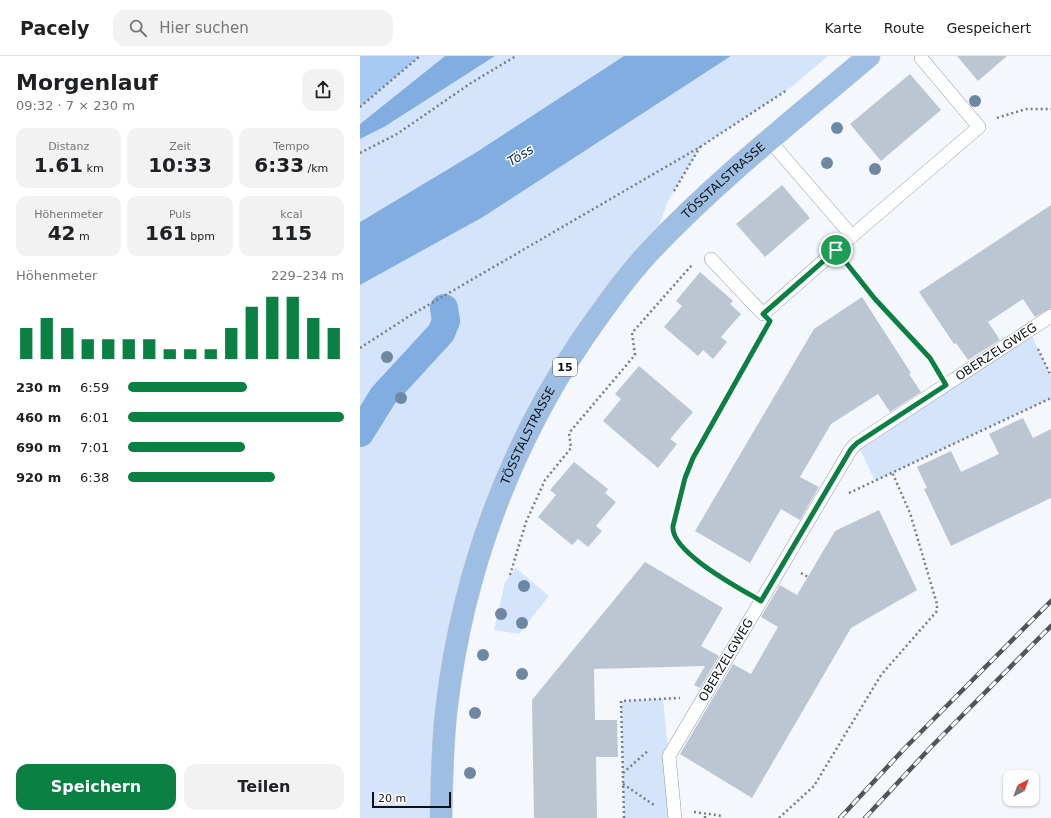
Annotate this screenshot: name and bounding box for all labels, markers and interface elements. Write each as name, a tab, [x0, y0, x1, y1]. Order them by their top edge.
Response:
search box	[113, 10, 393, 46]
text: Pacely	[20, 17, 89, 39]
icon: search	[127, 17, 149, 39]
text: Hier suchen	[159, 19, 249, 37]
text: Karte	[824, 20, 862, 36]
text: Route	[884, 20, 924, 36]
text: Gespeichert	[946, 20, 1031, 36]
button: share	[302, 69, 344, 111]
text: Morgenlauf	[16, 70, 158, 95]
text: 09:32 · 7 × 230 m	[16, 98, 135, 113]
text: Distanz	[48, 140, 89, 153]
text: Zeit	[169, 140, 191, 153]
text: Tempo	[273, 140, 309, 153]
street label: TÖSSTALSTRASSE	[678, 140, 768, 222]
water label: Töss	[504, 142, 536, 169]
text: 1.61	[34, 153, 83, 177]
text: 10:33	[148, 153, 212, 177]
text: 6:33	[254, 153, 304, 177]
text: km	[83, 162, 104, 175]
text: /km	[304, 162, 328, 175]
text: Höhenmeter	[34, 208, 103, 221]
text: Puls	[169, 208, 191, 221]
text: kcal	[280, 208, 302, 221]
text: 42	[48, 221, 75, 245]
text: 161	[145, 221, 187, 245]
text: 115	[270, 221, 312, 245]
text: m	[75, 230, 90, 243]
text: bpm	[187, 230, 215, 243]
pin	[819, 233, 853, 267]
icon: arrive	[825, 239, 847, 261]
text: Höhenmeter	[16, 268, 97, 283]
text: 229–234 m	[271, 268, 344, 283]
street label: OBERZELGWEG	[953, 320, 1039, 384]
road number: 15	[553, 358, 577, 376]
text: 230 m	[16, 380, 61, 395]
text: 6:59	[80, 380, 109, 395]
street label: TÖSSTALSTRASSE	[498, 384, 558, 488]
text: 460 m	[16, 410, 61, 425]
text: 6:01	[80, 410, 109, 425]
text: 690 m	[16, 440, 61, 455]
text: 7:01	[80, 440, 109, 455]
text: 920 m	[16, 470, 61, 485]
text: 6:38	[80, 470, 109, 485]
street label: OBERZELGWEG	[696, 616, 756, 704]
button: Speichern	[16, 764, 176, 810]
button: Teilen	[184, 764, 344, 810]
north arrow	[1003, 770, 1039, 806]
map controls	[1003, 770, 1039, 806]
scale bar	[372, 790, 451, 809]
text: 20 m	[378, 792, 406, 805]

